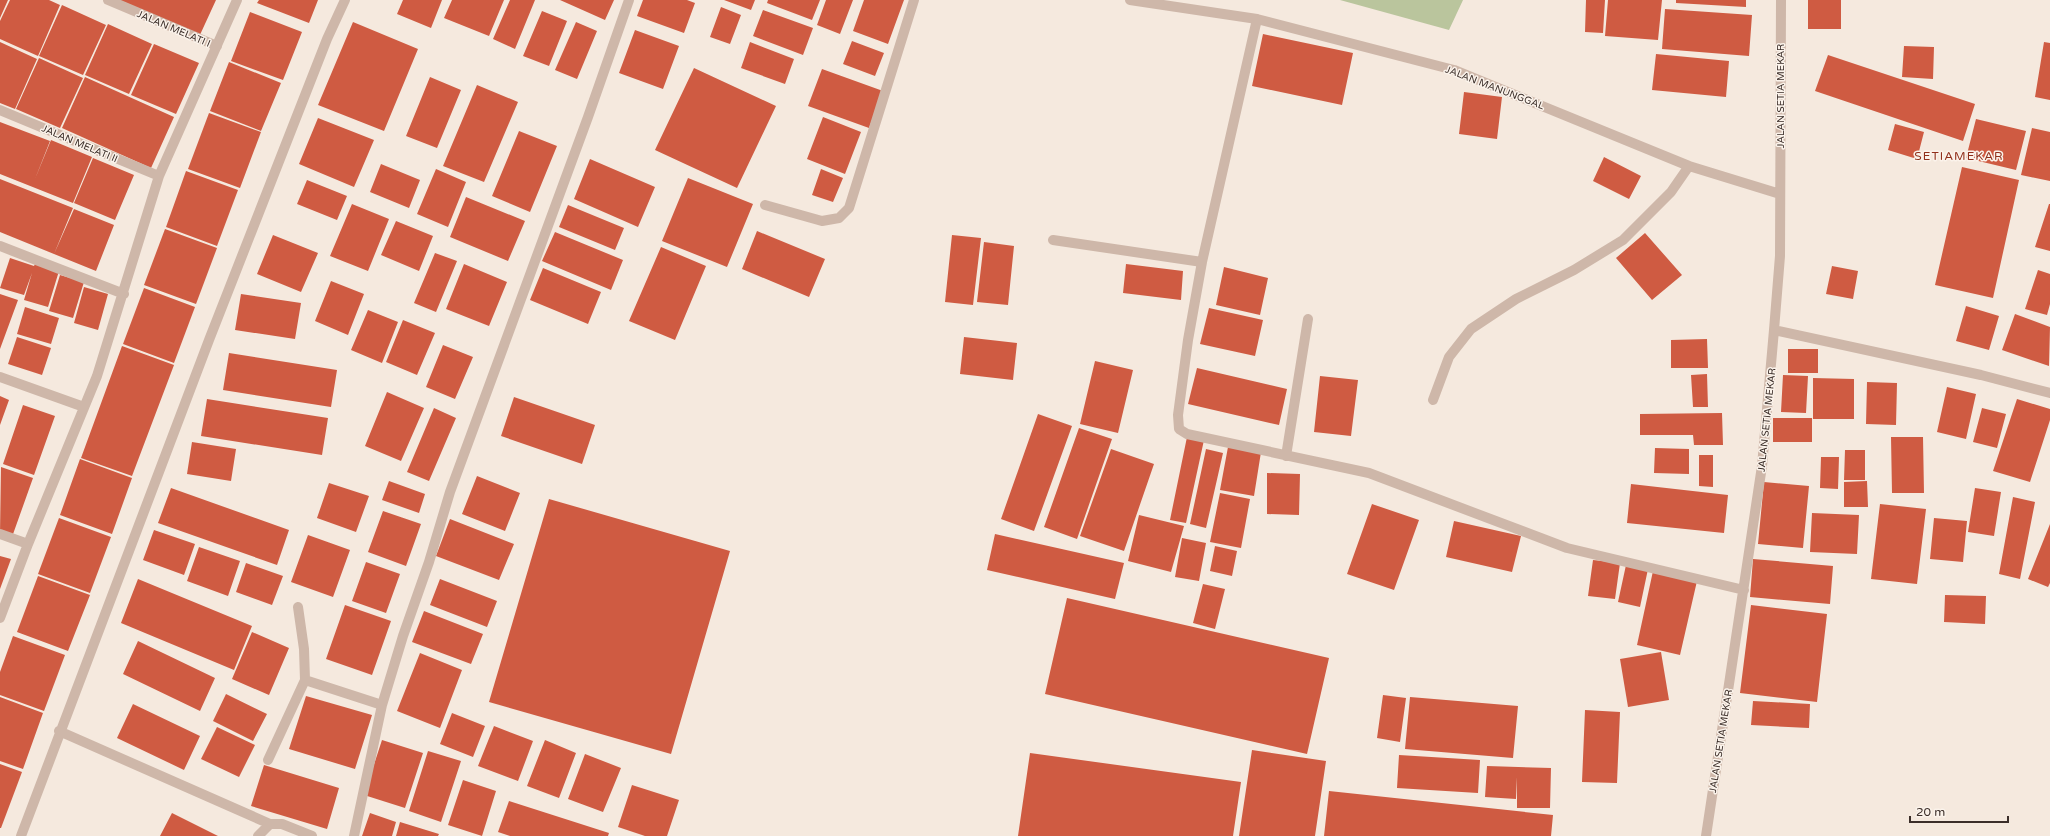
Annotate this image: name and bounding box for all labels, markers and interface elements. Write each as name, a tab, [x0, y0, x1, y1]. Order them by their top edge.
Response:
street label: JALAN MELATI I	[135, 8, 212, 50]
street label: JALAN SETIA MEKAR	[1775, 44, 1787, 148]
street label: JALAN MANUNGGAL	[1444, 64, 1546, 112]
street label: JALAN MELATI II	[40, 122, 119, 165]
district label: SETIAMEKAR	[1914, 149, 2004, 163]
street label: JALAN SETIA MEKAR	[1756, 368, 1778, 473]
street label: JALAN SETIA MEKAR	[1707, 689, 1735, 794]
scale bar	[1910, 798, 2008, 824]
text: 20 m	[1916, 805, 1945, 819]

